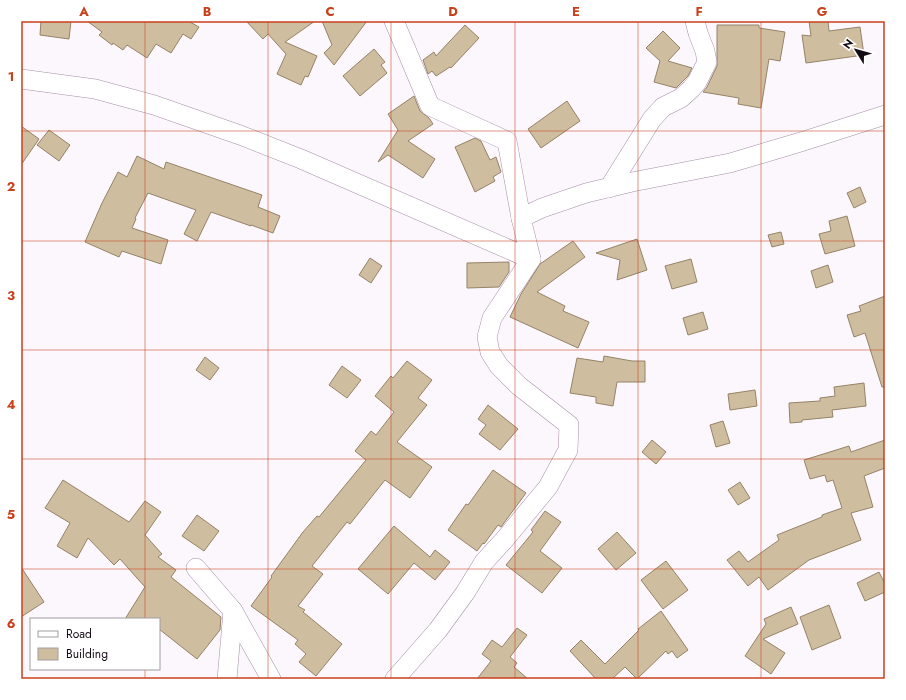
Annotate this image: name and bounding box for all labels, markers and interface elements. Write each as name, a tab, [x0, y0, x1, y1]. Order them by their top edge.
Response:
text: A	[78, 2, 89, 21]
text: B	[203, 2, 212, 21]
text: C	[325, 2, 335, 21]
text: D	[448, 2, 458, 21]
text: E	[572, 2, 580, 21]
text: F	[695, 2, 703, 21]
text: G	[817, 2, 828, 21]
north arrow	[836, 30, 876, 70]
text: N	[839, 36, 857, 52]
text: 1	[8, 67, 14, 86]
text: 2	[7, 177, 15, 196]
text: 3	[7, 286, 15, 305]
text: 4	[6, 395, 16, 414]
text: 5	[7, 505, 15, 524]
text: 6	[7, 614, 16, 633]
legend	[30, 618, 160, 670]
text: Road	[66, 625, 92, 643]
text: Building	[66, 645, 108, 663]

